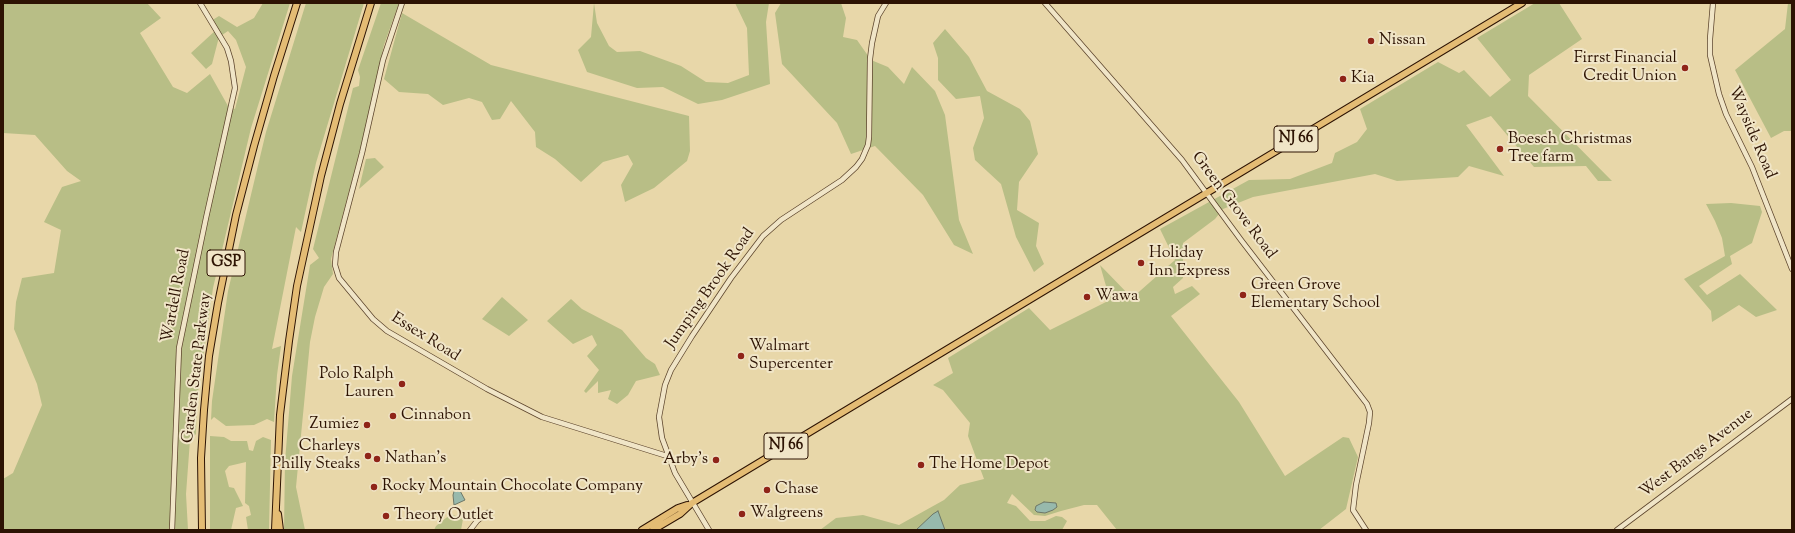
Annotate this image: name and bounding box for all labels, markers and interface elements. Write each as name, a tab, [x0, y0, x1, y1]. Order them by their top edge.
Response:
place label: Nissan	[1379, 31, 1426, 51]
marker: Nissan	[1366, 36, 1376, 46]
place label: Firrst Financial Credit Union	[1574, 49, 1677, 87]
marker: Firrst Financial Credit Union	[1680, 63, 1690, 73]
place label: Kia	[1351, 69, 1375, 89]
marker: Kia	[1338, 74, 1348, 84]
street label: Wayside Road	[1723, 84, 1779, 182]
road number: NJ 66	[1274, 126, 1318, 152]
place label: Boesch Christmas Tree farm	[1508, 130, 1632, 168]
marker: Boesch Christmas Tree farm	[1495, 144, 1505, 154]
street label: Green Grove Road	[1187, 149, 1279, 263]
street label: Jumping Brook Road	[662, 225, 760, 353]
place label: Holiday Inn Express	[1149, 244, 1230, 282]
street label: Wardell Road	[159, 248, 195, 344]
road number: GSP	[207, 250, 245, 276]
marker: Holiday Inn Express	[1136, 258, 1146, 268]
place label: Green Grove Elementary School	[1251, 276, 1380, 314]
place label: Wawa	[1095, 287, 1138, 307]
marker: Green Grove Elementary School	[1238, 290, 1248, 300]
street label: Garden State Parkway	[179, 292, 217, 444]
marker: Wawa	[1082, 292, 1092, 302]
street label: Essex Road	[387, 309, 463, 367]
place label: Walmart Supercenter	[749, 337, 833, 375]
marker: Walmart Supercenter	[736, 351, 746, 361]
place label: Polo Ralph Lauren	[319, 365, 394, 403]
marker: Polo Ralph Lauren	[397, 379, 407, 389]
street label: West Bangs Avenue	[1637, 405, 1757, 503]
place label: Cinnabon	[401, 406, 471, 426]
marker: Cinnabon	[388, 411, 398, 421]
place label: Zumiez	[310, 415, 359, 435]
marker: Zumiez	[362, 420, 372, 430]
road number: NJ 66	[764, 433, 808, 459]
place label: Charleys Philly Steaks	[272, 437, 360, 475]
place label: Nathan's	[385, 449, 446, 469]
place label: Arby's	[663, 450, 708, 470]
marker: Charleys Philly Steaks	[363, 451, 373, 461]
marker: Nathan's	[372, 454, 382, 464]
marker: Arby's	[711, 455, 721, 465]
place label: The Home Depot	[929, 455, 1049, 475]
marker: The Home Depot	[916, 460, 926, 470]
place label: Rocky Mountain Chocolate Company	[382, 477, 643, 497]
place label: Chase	[775, 480, 818, 500]
marker: Rocky Mountain Chocolate Company	[369, 482, 379, 492]
marker: Chase	[762, 485, 772, 495]
place label: Walgreens	[750, 504, 823, 524]
place label: Theory Outlet	[394, 506, 494, 526]
marker: Walgreens	[737, 509, 747, 519]
marker: Theory Outlet	[381, 511, 391, 521]

